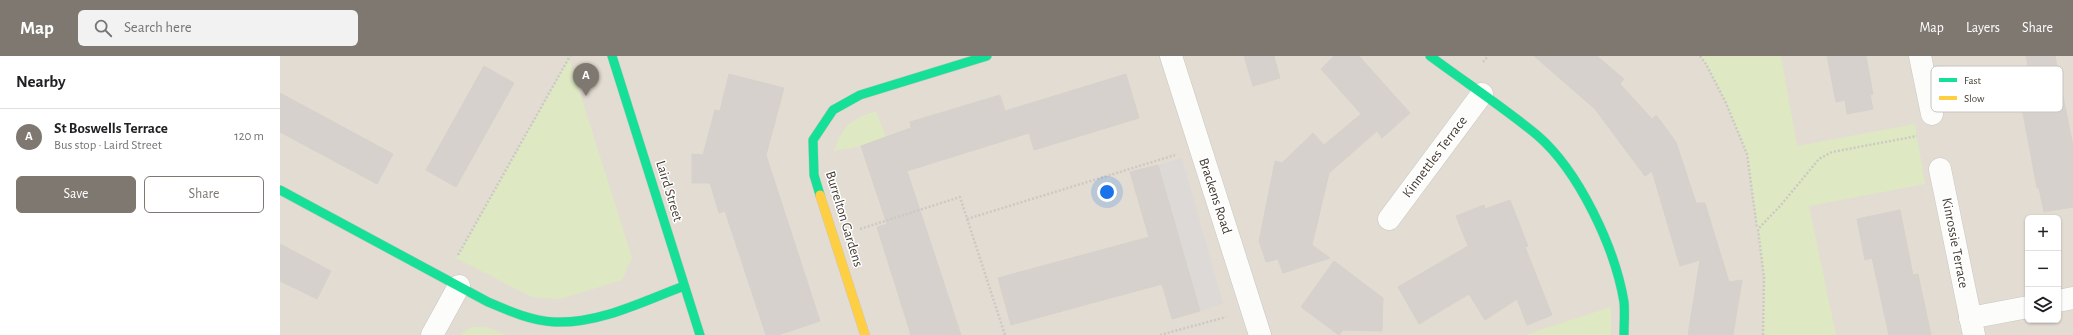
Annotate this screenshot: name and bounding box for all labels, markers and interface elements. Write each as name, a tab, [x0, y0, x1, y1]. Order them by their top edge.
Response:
search box	[78, 10, 358, 46]
icon: search	[92, 17, 114, 39]
text: Map	[20, 19, 54, 38]
text: Search here	[124, 20, 192, 35]
text: Map	[1919, 21, 1944, 35]
text: Layers	[1966, 21, 2000, 35]
text: Share	[2022, 21, 2053, 35]
pin: A	[573, 63, 599, 96]
legend	[1931, 66, 2063, 112]
text: Nearby	[16, 73, 66, 90]
text: Fast	[1964, 75, 1982, 86]
text: Slow	[1964, 93, 1985, 104]
street label: Kinnettles Terrace	[1400, 114, 1470, 200]
text: St Boswells Terrace	[54, 121, 168, 136]
text: A	[25, 130, 33, 143]
text: 120 m	[234, 130, 264, 143]
text: Bus stop · Laird Street	[54, 139, 162, 152]
street label: Brackens Road	[1196, 156, 1234, 236]
street label: Laird Street	[653, 159, 685, 224]
street label: Burrelton Gardens	[823, 170, 865, 268]
button: Save	[16, 176, 136, 213]
button: Share	[144, 176, 264, 213]
your location	[1097, 182, 1117, 202]
street label: Kinrossie Terrace	[1939, 197, 1971, 289]
map controls	[2025, 215, 2061, 323]
button: +	[2025, 215, 2061, 251]
button: −	[2025, 251, 2061, 287]
button: layers	[2025, 287, 2061, 323]

